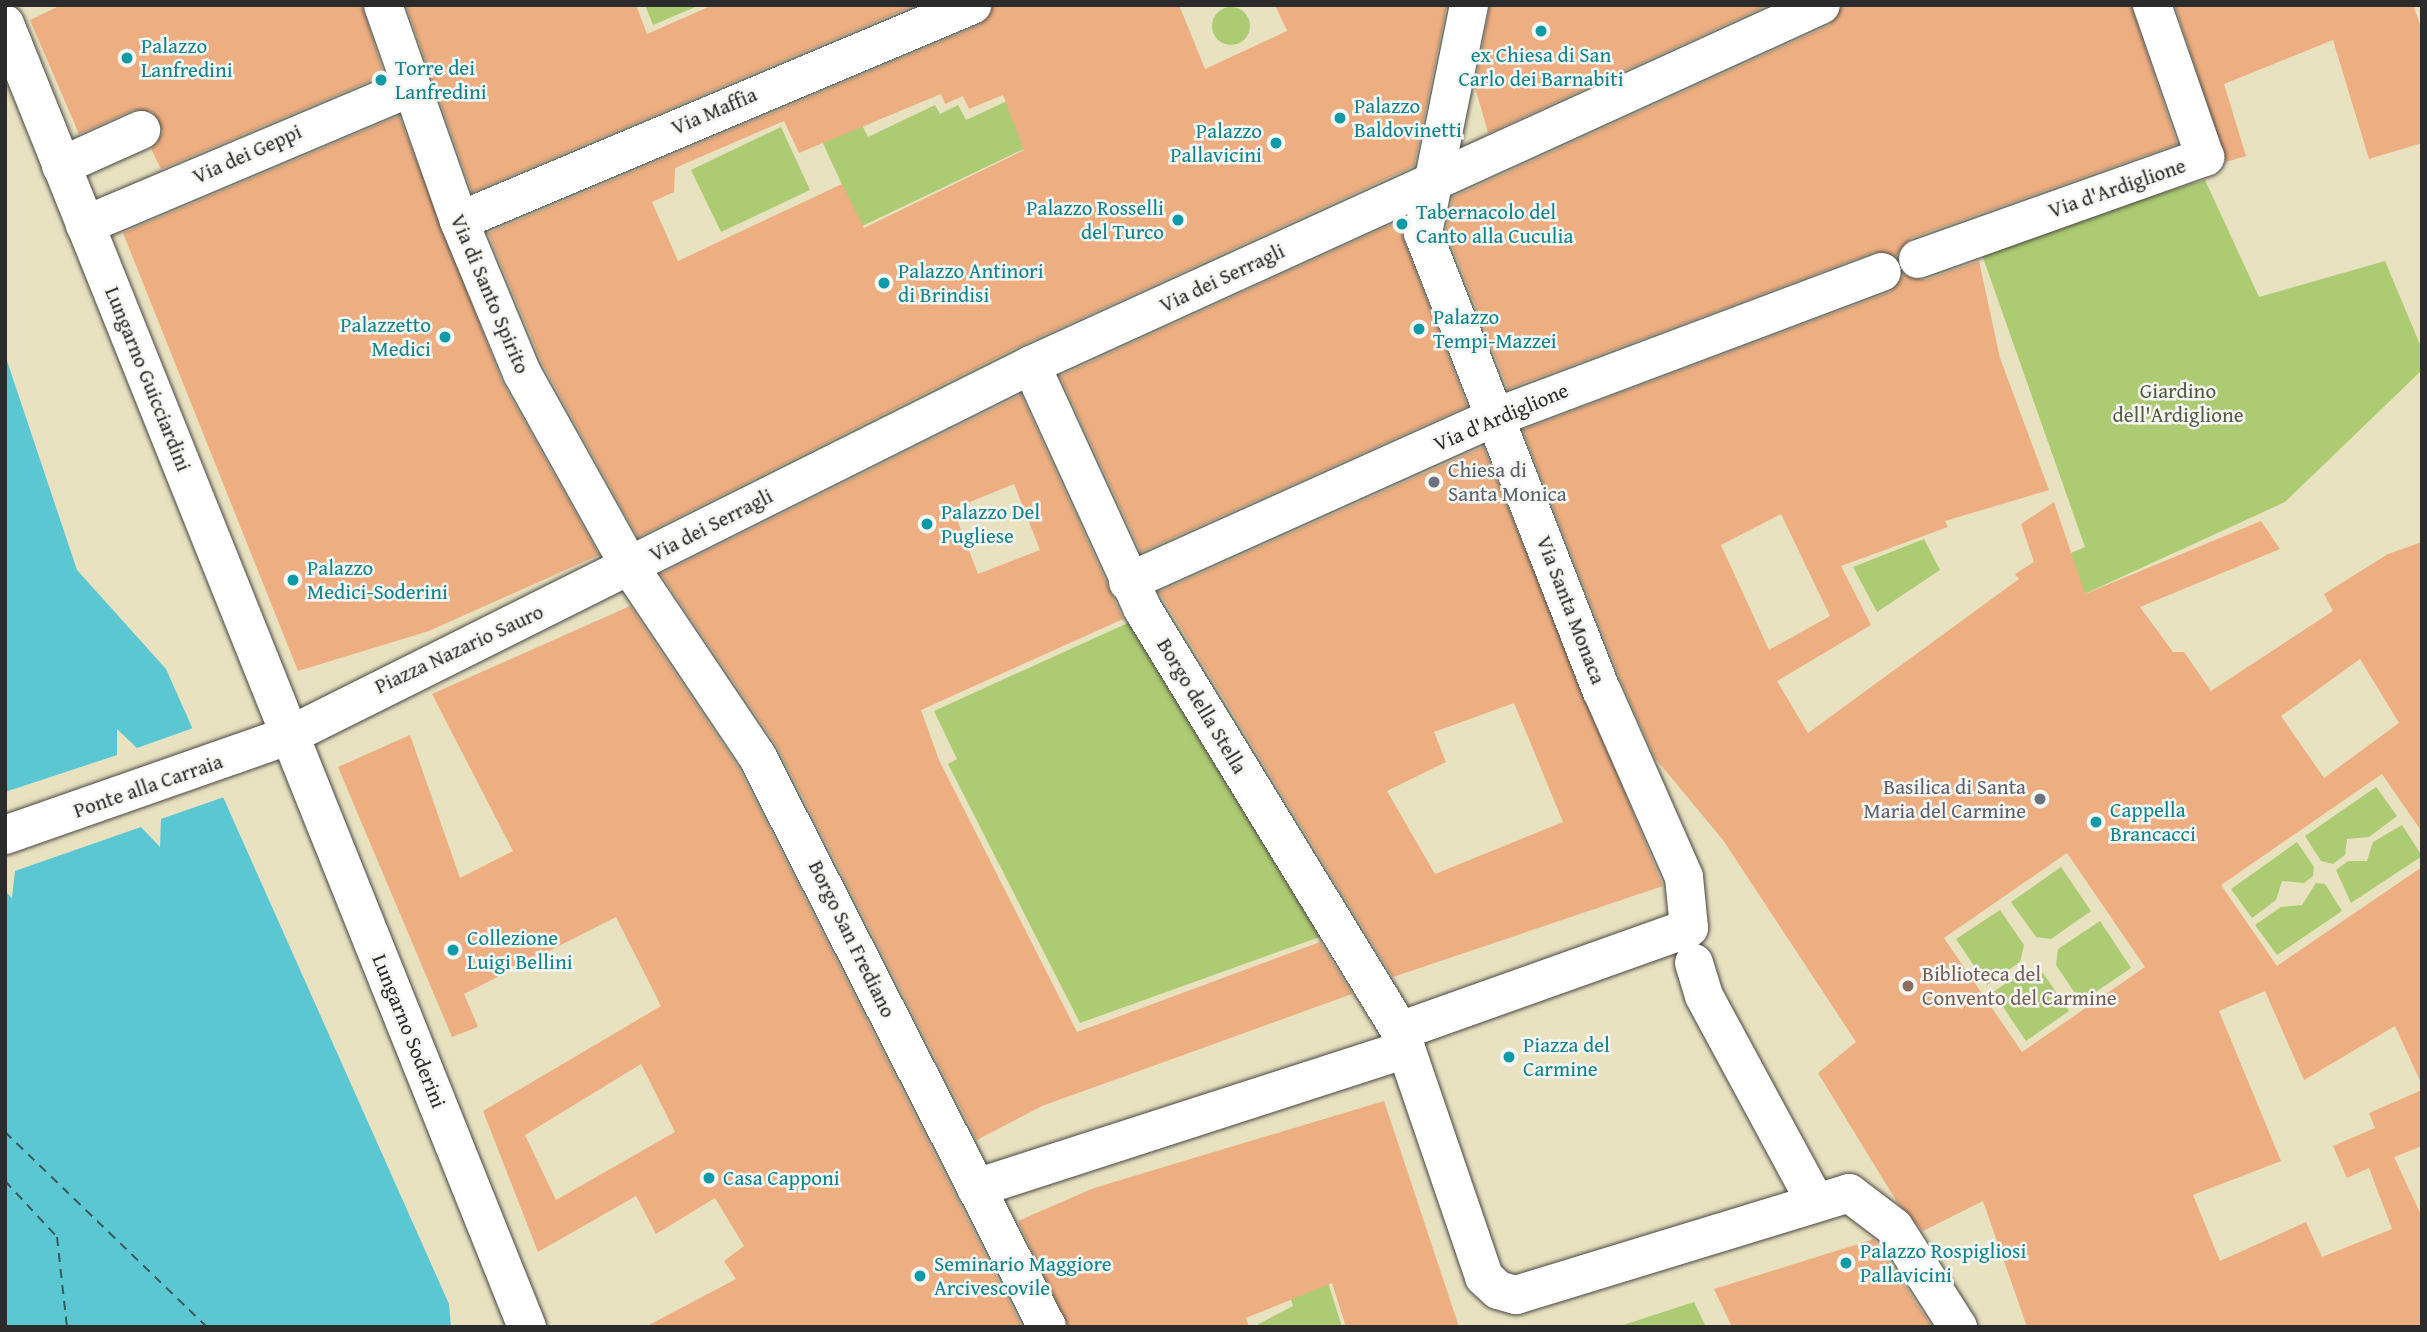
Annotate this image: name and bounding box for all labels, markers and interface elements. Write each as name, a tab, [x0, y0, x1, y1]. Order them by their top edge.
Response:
marker: ex Chiesa di San Carlo dei Barnabiti	[1533, 23, 1549, 39]
place label: Palazzo Lanfredini	[141, 33, 233, 83]
place label: ex Chiesa di San Carlo dei Barnabiti	[1458, 42, 1624, 92]
marker: Palazzo Lanfredini	[119, 50, 135, 66]
place label: Torre dei Lanfredini	[395, 55, 487, 105]
marker: Torre dei Lanfredini	[373, 72, 389, 88]
street label: Via Maffia	[667, 82, 761, 140]
place label: Palazzo Baldovinetti	[1354, 93, 1462, 143]
marker: Palazzo Baldovinetti	[1332, 110, 1348, 126]
place label: Palazzo Pallavicini	[1170, 118, 1262, 168]
street label: Via dei Geppi	[189, 119, 305, 189]
marker: Palazzo Pallavicini	[1268, 135, 1284, 151]
street label: Via d'Ardiglione	[2045, 153, 2189, 223]
place label: Palazzo Rosselli del Turco	[1026, 195, 1164, 245]
place label: Tabernacolo del Canto alla Cuculia	[1416, 199, 1573, 249]
street label: Via di Santo Spirito	[445, 210, 535, 378]
marker: Palazzo Rosselli del Turco	[1170, 212, 1186, 228]
marker: Tabernacolo del Canto alla Cuculia	[1394, 216, 1410, 232]
street label: Via dei Serragli	[1155, 238, 1289, 318]
place label: Palazzo Antinori di Brindisi	[898, 258, 1044, 308]
marker: Palazzo Antinori di Brindisi	[876, 275, 892, 291]
street label: Lungarno Guicciardini	[99, 283, 197, 475]
place label: Palazzo Tempi-Mazzei	[1433, 304, 1557, 354]
place label: Palazzetto Medici	[340, 312, 431, 362]
marker: Palazzo Tempi-Mazzei	[1411, 321, 1427, 337]
marker: Palazzetto Medici	[437, 329, 453, 345]
street label: Via d'Ardiglione	[1430, 377, 1572, 457]
park label: Giardino dell'Ardiglione	[2112, 378, 2244, 428]
place label: Chiesa di Santa Monica	[1448, 457, 1567, 507]
marker: Chiesa di Santa Monica	[1426, 474, 1442, 490]
street label: Via dei Serragli	[645, 483, 777, 567]
place label: Palazzo Del Pugliese	[941, 499, 1040, 549]
marker: Palazzo Del Pugliese	[919, 516, 935, 532]
street label: Via Santa Monaca	[1531, 532, 1611, 688]
place label: Palazzo Medici-Soderini	[307, 555, 448, 605]
marker: Palazzo Medici-Soderini	[285, 572, 301, 588]
street label: Piazza Nazario Sauro	[371, 599, 547, 699]
street label: Borgo della Stella	[1152, 634, 1252, 778]
street label: Ponte alla Carraia	[70, 749, 226, 823]
place label: Basilica di Santa Maria del Carmine	[1863, 774, 2026, 824]
marker: Basilica di Santa Maria del Carmine	[2032, 791, 2048, 807]
place label: Cappella Brancacci	[2110, 797, 2196, 847]
marker: Cappella Brancacci	[2088, 814, 2104, 830]
street label: Borgo San Frediano	[803, 856, 901, 1022]
place label: Collezione Luigi Bellini	[467, 925, 573, 975]
marker: Collezione Luigi Bellini	[445, 942, 461, 958]
street label: Lungarno Soderini	[367, 950, 451, 1112]
place label: Biblioteca del Convento del Carmine	[1922, 961, 2117, 1011]
marker: Biblioteca del Convento del Carmine	[1900, 978, 1916, 994]
place label: Piazza del Carmine	[1523, 1032, 1610, 1082]
marker: Piazza del Carmine	[1501, 1049, 1517, 1065]
place label: Casa Capponi	[723, 1165, 840, 1191]
marker: Casa Capponi	[701, 1170, 717, 1186]
place label: Palazzo Rospigliosi Pallavicini	[1860, 1238, 2026, 1288]
place label: Seminario Maggiore Arcivescovile	[934, 1251, 1112, 1301]
marker: Palazzo Rospigliosi Pallavicini	[1838, 1255, 1854, 1271]
marker: Seminario Maggiore Arcivescovile	[912, 1268, 928, 1284]

